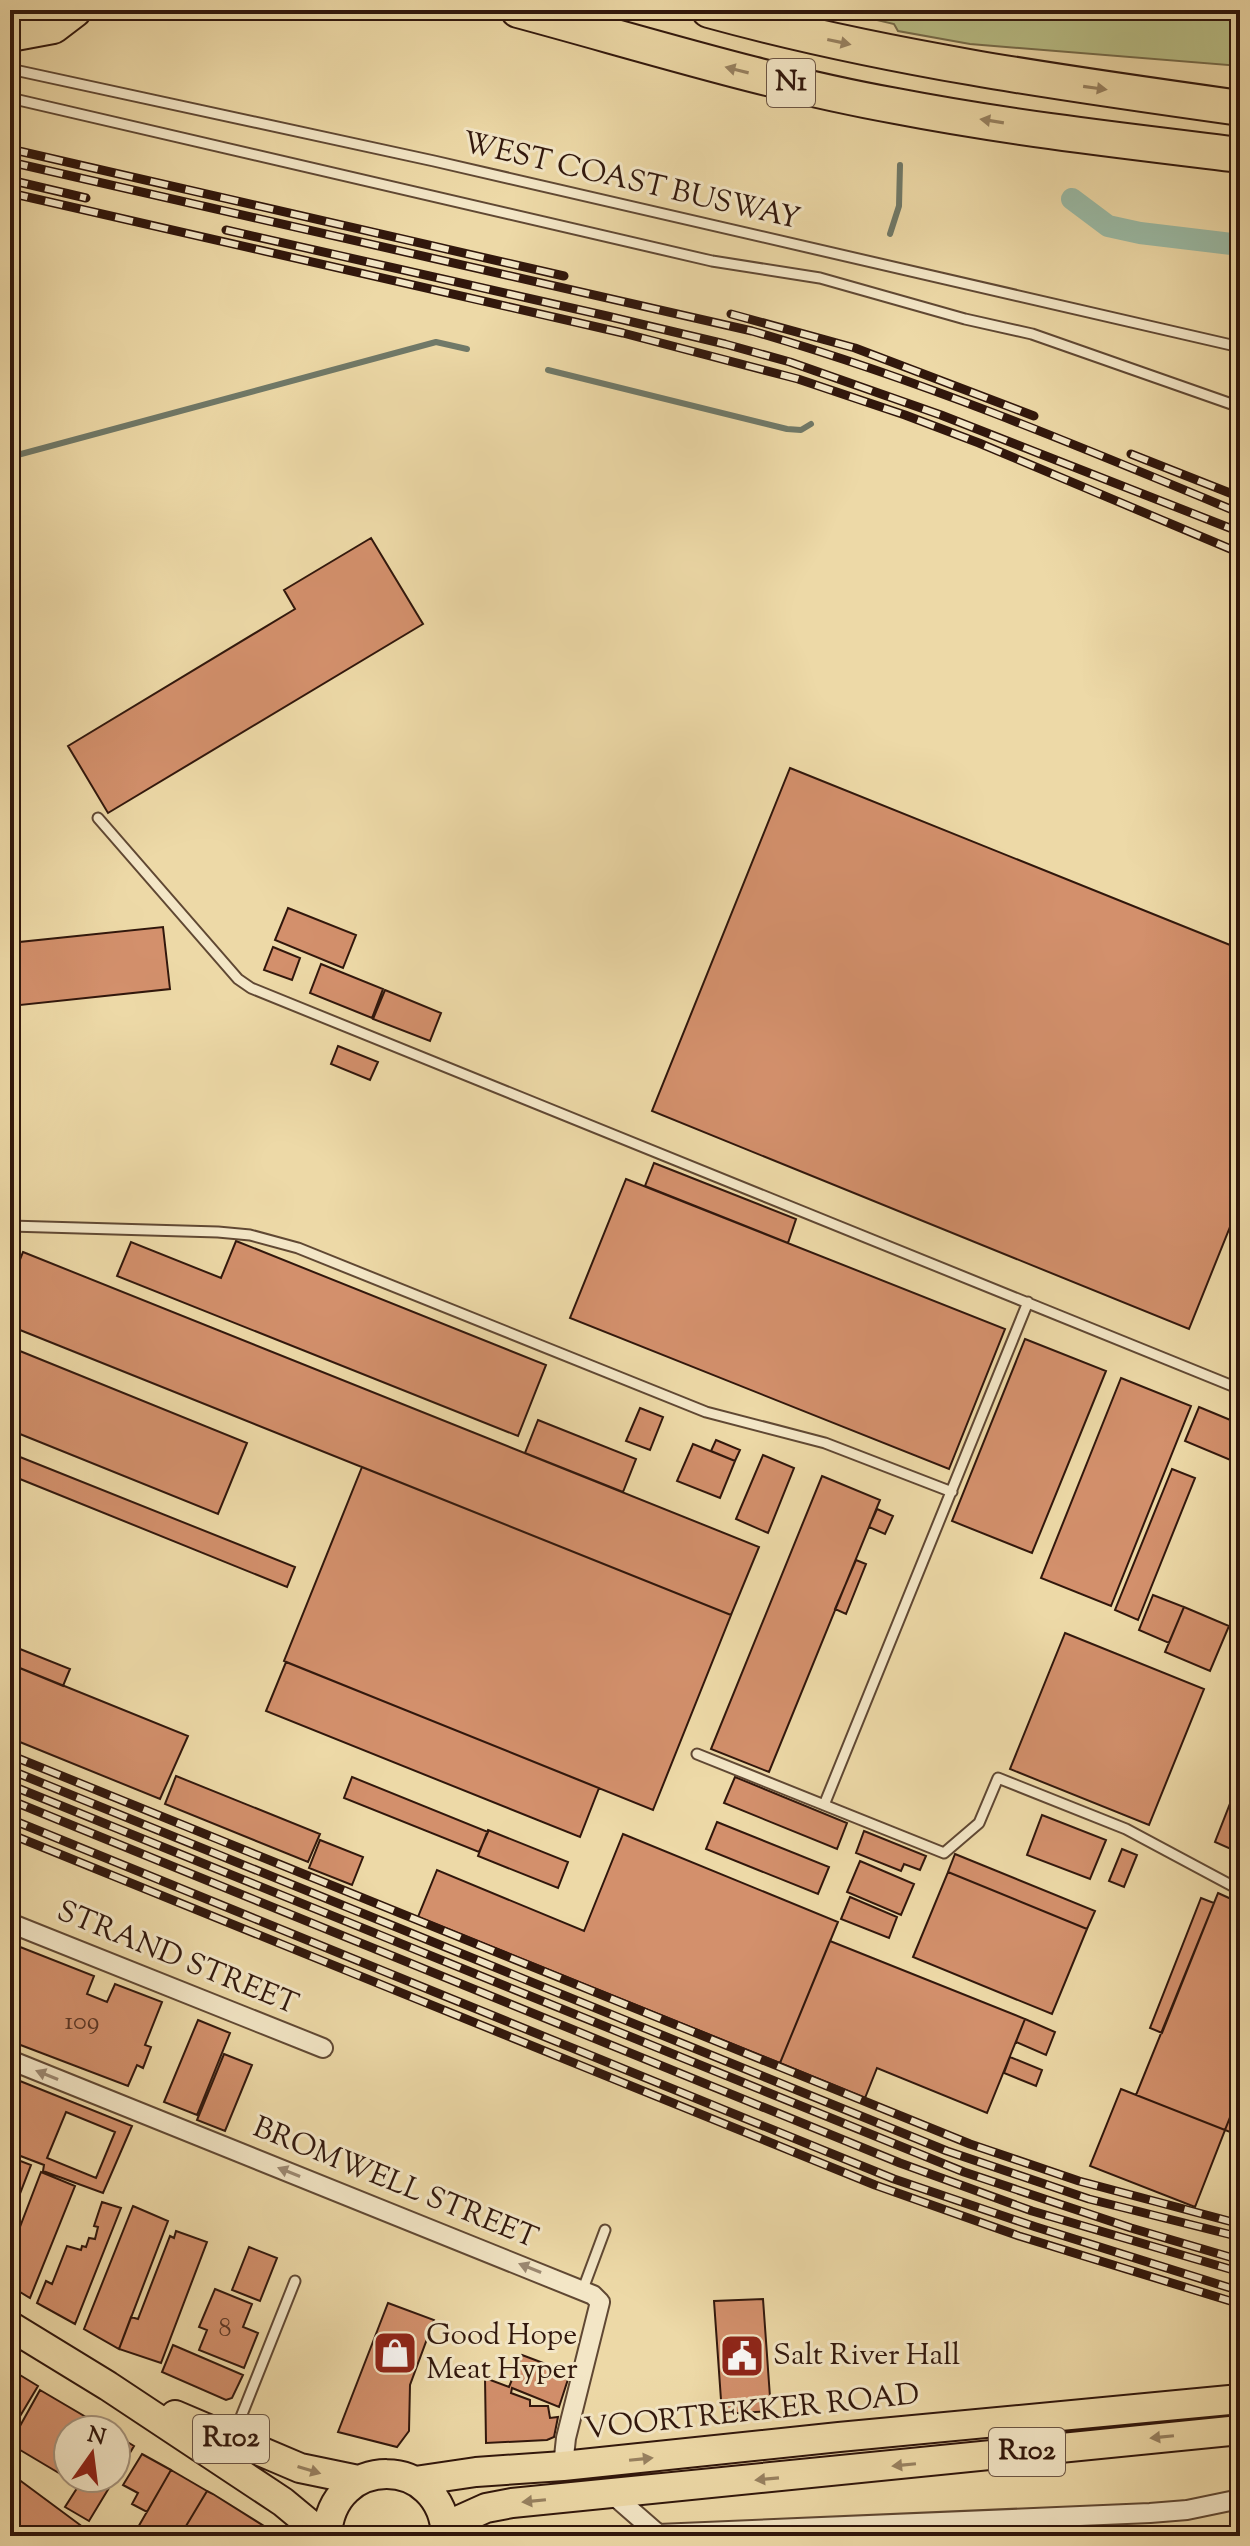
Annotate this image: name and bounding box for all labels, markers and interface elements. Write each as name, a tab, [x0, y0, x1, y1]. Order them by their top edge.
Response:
one-way arrow	[827, 36, 852, 49]
road number: N1	[767, 59, 815, 107]
one-way arrow	[724, 64, 749, 76]
one-way arrow	[1083, 82, 1108, 95]
one-way arrow	[979, 115, 1004, 127]
street label: WEST COAST BUSWAY	[458, 122, 804, 242]
street label: STRAND STREET	[50, 1891, 304, 2027]
house number: 109	[65, 2004, 99, 2041]
one-way arrow	[35, 2069, 59, 2082]
street label: BROMWELL STREET	[246, 2107, 544, 2261]
one-way arrow	[277, 2165, 301, 2178]
one-way arrow	[518, 2262, 542, 2275]
house number: 8	[218, 2311, 232, 2348]
place label: Good Hope Meat Hyper	[426, 2315, 578, 2392]
shop icon: Good Hope Meat Hyper	[371, 2329, 419, 2377]
public building icon: Salt River Hall	[718, 2332, 766, 2380]
place label: Salt River Hall	[773, 2335, 960, 2378]
street label: VOORTREKKER ROAD	[582, 2374, 922, 2452]
north arrow	[52, 2414, 132, 2494]
road number: R102	[193, 2415, 269, 2463]
text: N	[84, 2420, 109, 2455]
road number: R102	[989, 2428, 1065, 2476]
one-way arrow	[1149, 2431, 1174, 2444]
one-way arrow	[629, 2452, 654, 2465]
one-way arrow	[891, 2459, 916, 2472]
one-way arrow	[297, 2464, 321, 2477]
one-way arrow	[754, 2473, 779, 2486]
one-way arrow	[521, 2495, 546, 2508]

